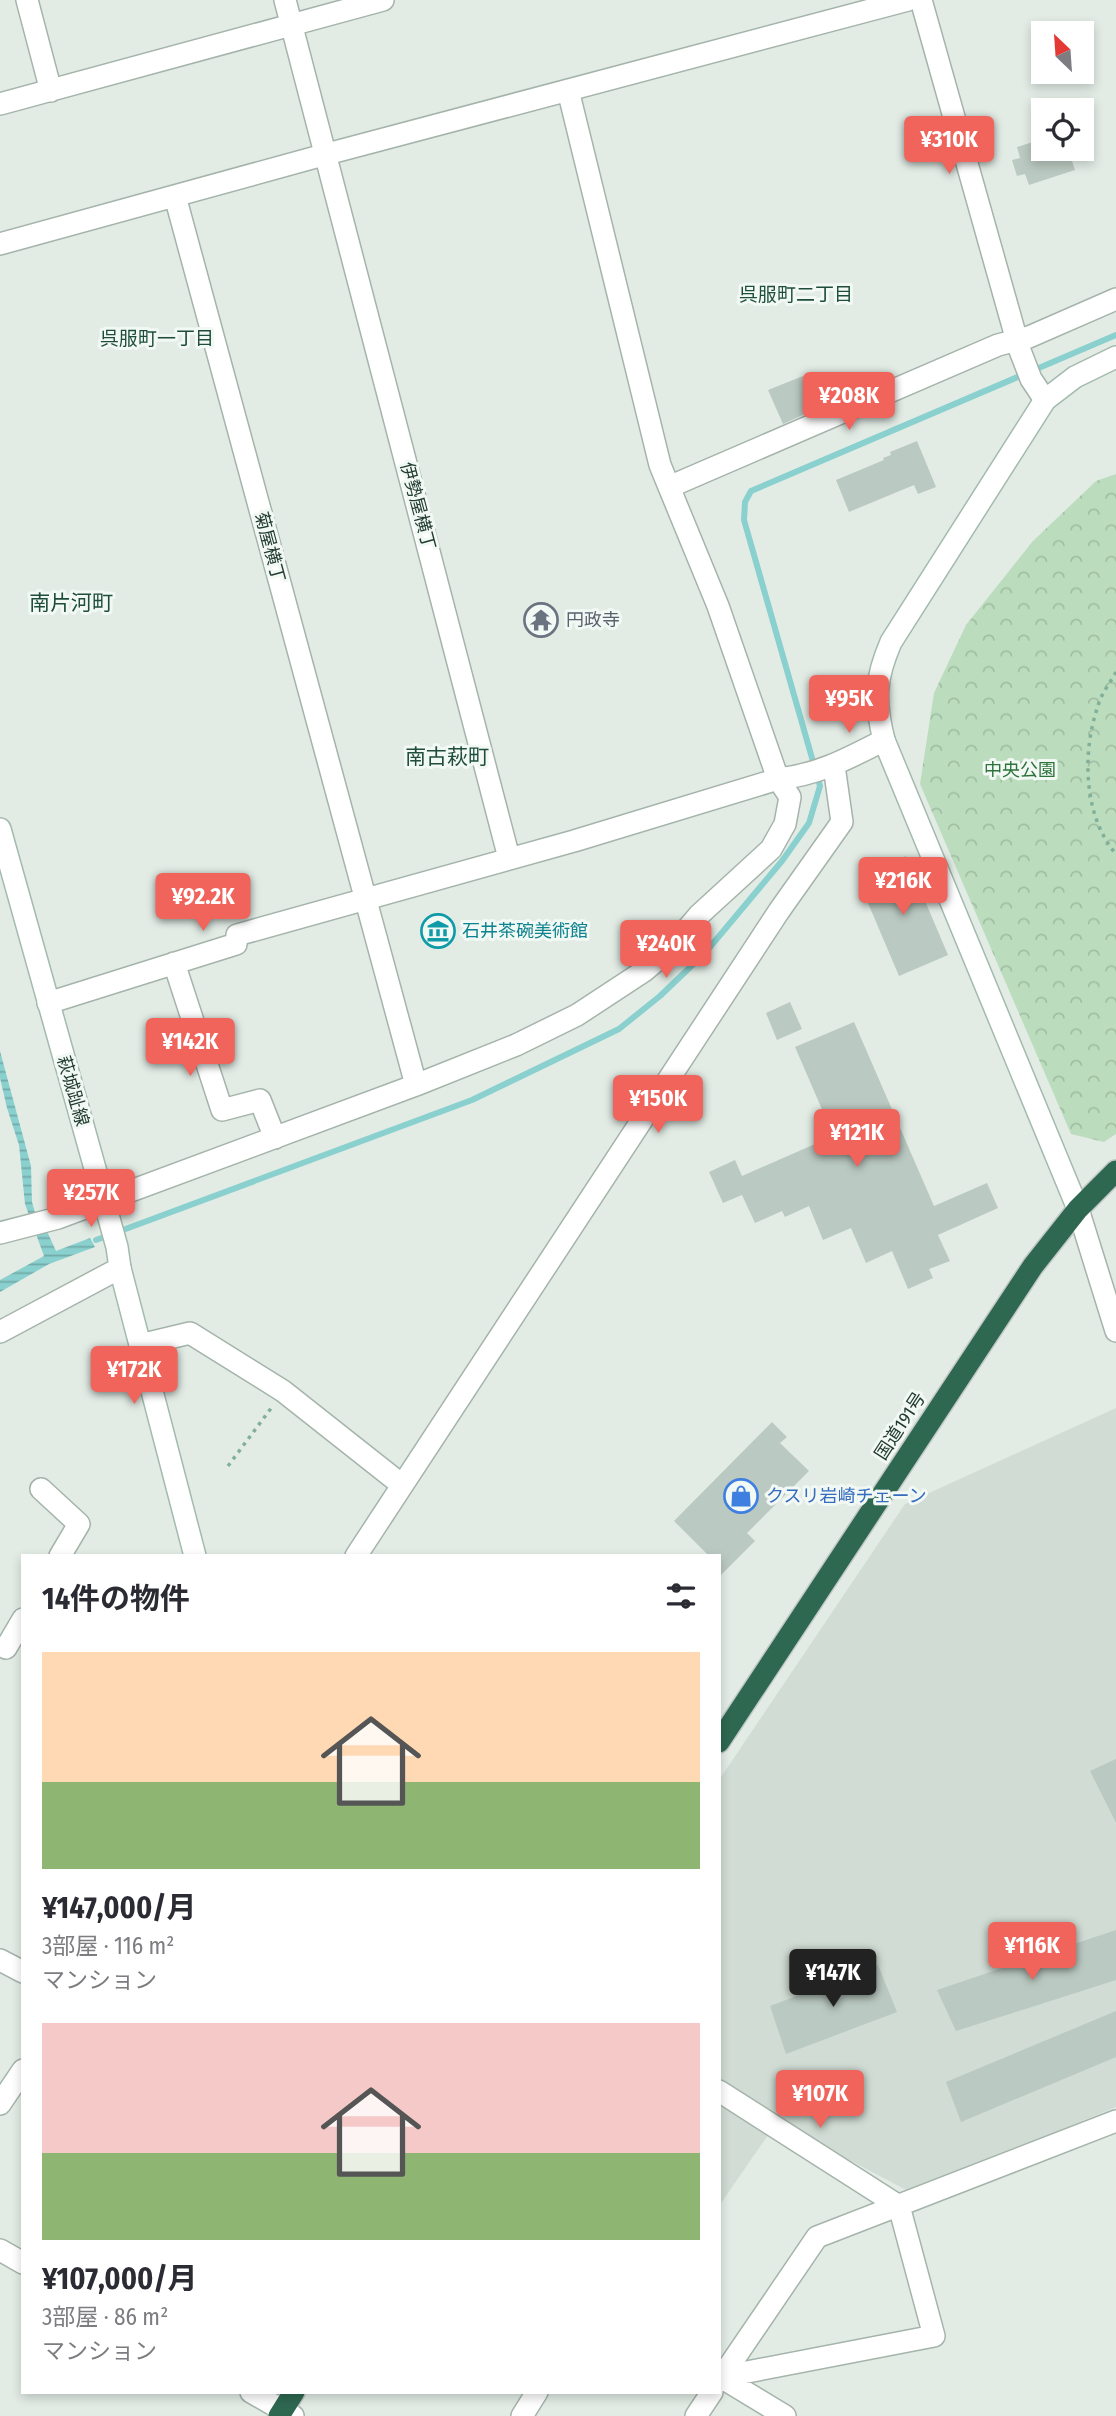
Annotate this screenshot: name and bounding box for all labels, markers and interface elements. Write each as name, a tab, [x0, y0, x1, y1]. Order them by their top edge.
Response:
north arrow	[1031, 21, 1094, 84]
map controls	[1031, 21, 1094, 161]
button: locate	[1031, 98, 1094, 161]
pin: ¥310K	[900, 116, 998, 176]
text: ¥310K	[920, 125, 978, 153]
district label: 呉服町二丁目	[739, 283, 853, 306]
district label: 呉服町一丁目	[100, 327, 214, 350]
pin: ¥208K	[800, 372, 898, 432]
text: ¥208K	[819, 381, 879, 409]
street label: 伊勢屋横丁	[396, 460, 440, 552]
street label: 菊屋横丁	[250, 509, 290, 585]
district label: 南片河町	[29, 590, 113, 616]
temple icon: 円政寺	[522, 601, 560, 639]
place label: 円政寺	[566, 609, 620, 631]
pin: ¥95K	[808, 676, 890, 735]
text: ¥95K	[825, 684, 873, 712]
district label: 南古萩町	[405, 744, 489, 770]
park label: 中央公園	[984, 759, 1056, 781]
pin: ¥216K	[854, 858, 952, 917]
text: ¥216K	[875, 866, 931, 894]
pin: ¥92.2K	[146, 874, 260, 933]
text: ¥92.2K	[171, 882, 235, 910]
museum icon: 石井茶碗美術館	[419, 912, 457, 950]
place label: 石井茶碗美術館	[462, 920, 588, 942]
pin: ¥240K	[617, 920, 715, 980]
text: ¥240K	[636, 929, 696, 957]
pin: ¥142K	[141, 1018, 239, 1078]
text: ¥142K	[162, 1027, 218, 1055]
street label: 萩城趾線	[53, 1053, 93, 1129]
pin: ¥150K	[609, 1076, 707, 1135]
text: ¥150K	[629, 1084, 687, 1112]
pin: ¥121K	[808, 1110, 906, 1169]
text: ¥121K	[830, 1118, 884, 1146]
pin: ¥257K	[42, 1170, 140, 1229]
text: ¥257K	[63, 1178, 119, 1206]
pin: ¥172K	[85, 1346, 183, 1406]
text: ¥172K	[107, 1355, 161, 1383]
street label: 国道191号	[870, 1388, 930, 1464]
shop icon: クスリ岩崎チェーン	[722, 1477, 760, 1515]
place label: クスリ岩崎チェーン	[766, 1485, 927, 1507]
icon: filters	[662, 1577, 700, 1615]
text: 14件の物件	[42, 1581, 190, 1617]
icon: home	[308, 1698, 434, 1824]
text: ¥147,000/月	[42, 1890, 196, 1926]
pin: ¥116K	[983, 1923, 1081, 1982]
text: ¥116K	[1004, 1931, 1060, 1959]
text: 3部屋 · 116 m²	[42, 1932, 174, 1960]
pin: ¥147K	[784, 1950, 882, 2009]
text: ¥147K	[805, 1958, 861, 1986]
text: マンション	[42, 1966, 157, 1994]
icon: home	[308, 2069, 434, 2195]
pin: ¥107K	[771, 2070, 869, 2130]
text: ¥107K	[792, 2079, 848, 2107]
text: ¥107,000/月	[42, 2261, 197, 2297]
text: 3部屋 · 86 m²	[42, 2303, 168, 2331]
text: マンション	[42, 2337, 157, 2365]

